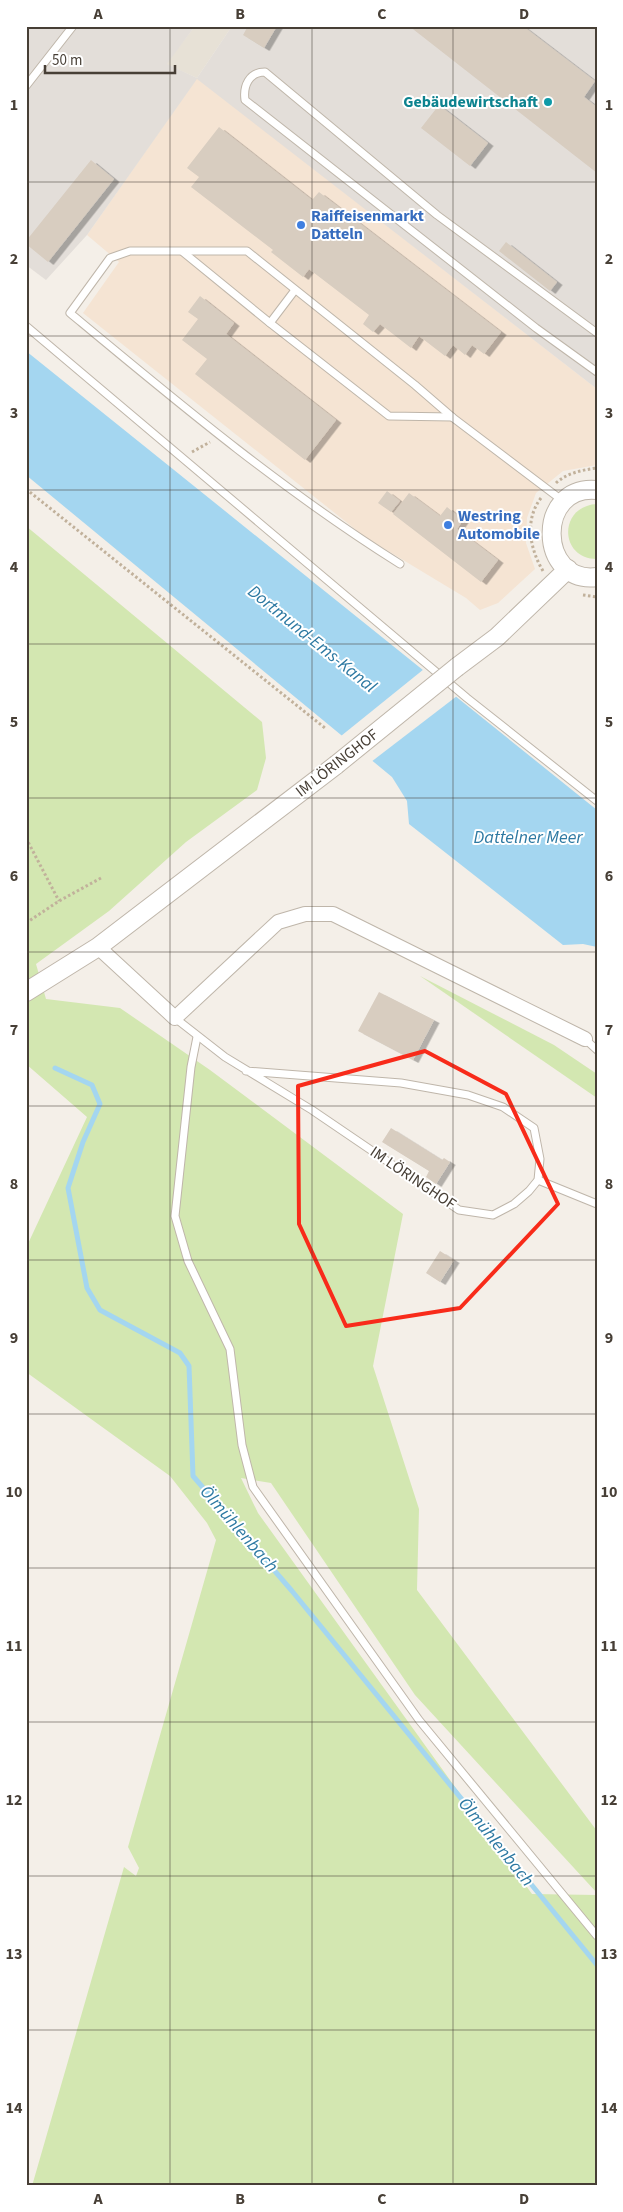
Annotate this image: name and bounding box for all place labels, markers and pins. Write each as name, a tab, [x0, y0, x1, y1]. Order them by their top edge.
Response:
place label: Gebäudewirtschaft	[403, 91, 538, 113]
marker: Gebäudewirtschaft	[542, 96, 554, 108]
place label: Raiffeisenmarkt Datteln	[311, 205, 424, 245]
marker: Raiffeisenmarkt Datteln	[295, 219, 307, 231]
place label: Westring Automobile	[457, 505, 540, 545]
marker: Westring Automobile	[442, 519, 454, 531]

